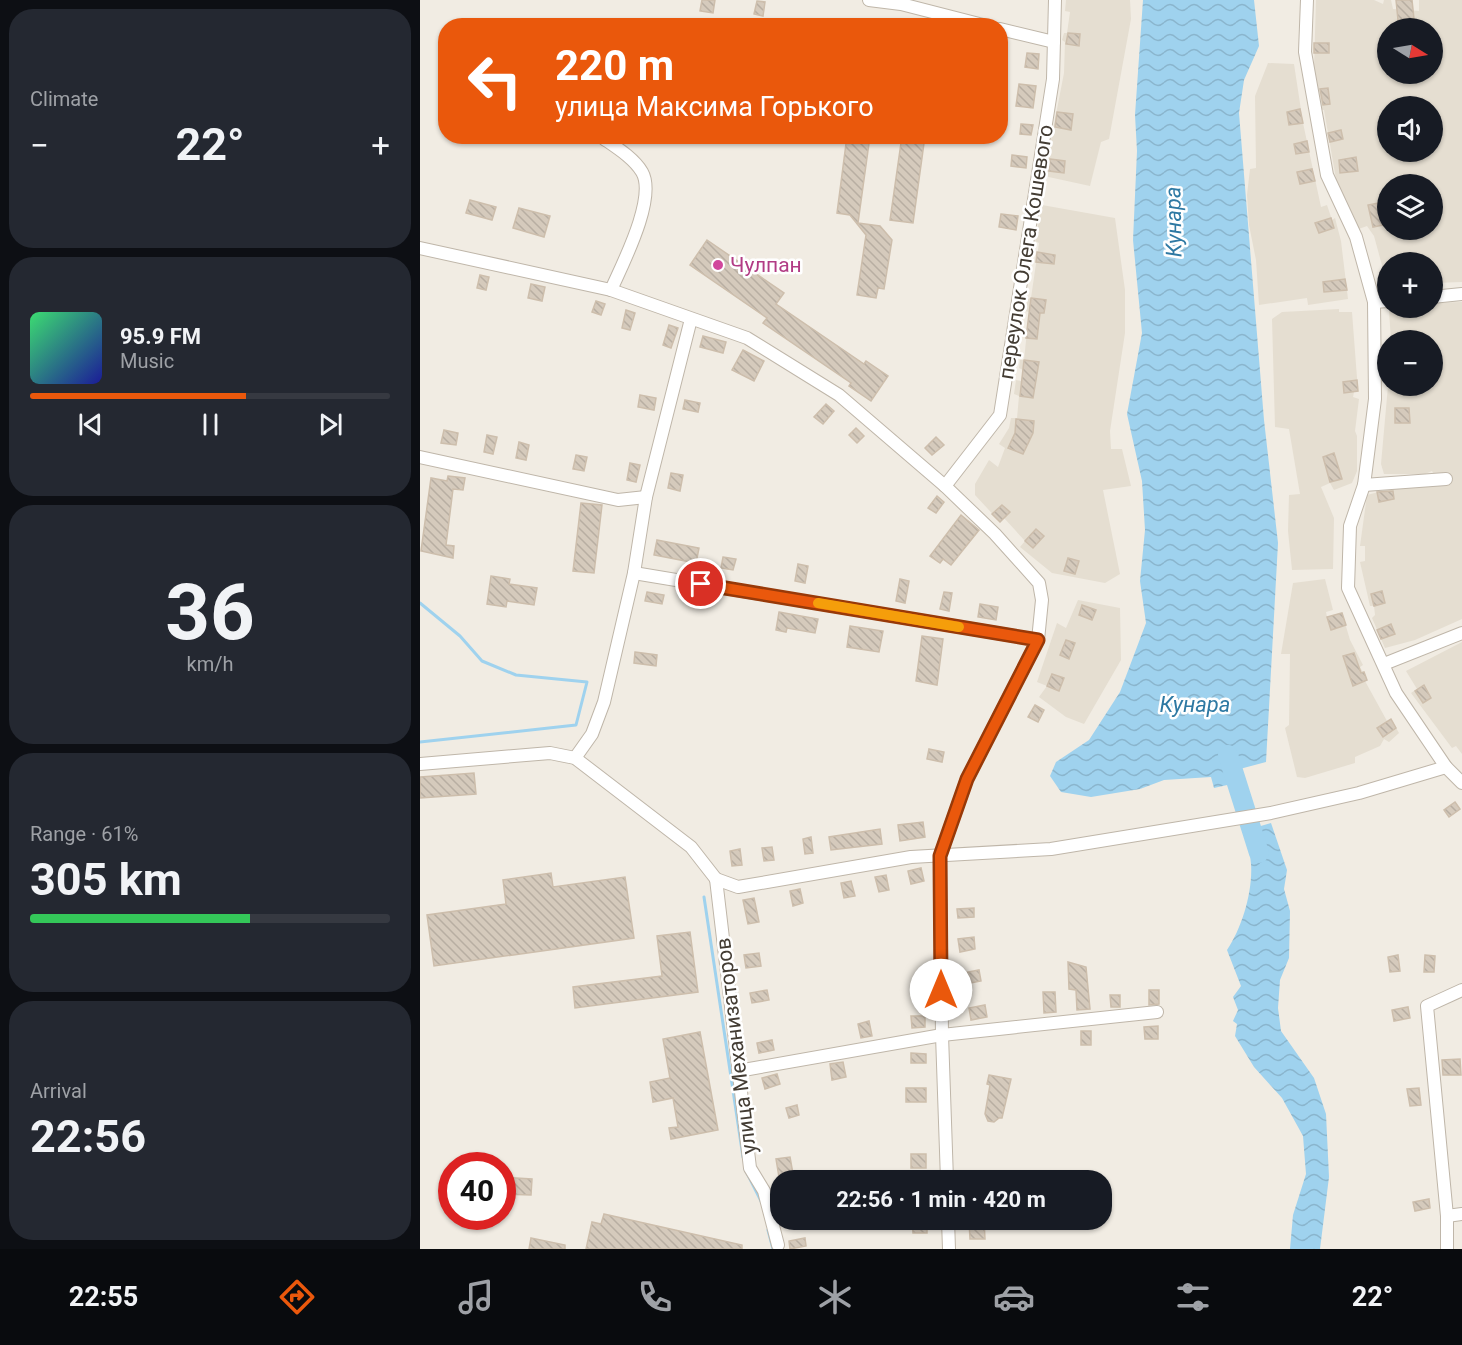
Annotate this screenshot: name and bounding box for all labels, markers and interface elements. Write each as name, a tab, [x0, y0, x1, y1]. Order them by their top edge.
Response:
north arrow	[1377, 18, 1443, 84]
map controls	[1377, 18, 1443, 396]
text: 220 m	[555, 41, 674, 90]
icon: left	[456, 42, 534, 120]
text: Climate	[30, 87, 98, 111]
text: улица Максима Горького	[555, 91, 874, 123]
button: sound	[1377, 96, 1443, 162]
text: 22°	[175, 118, 245, 171]
street label: переулок Олега Кошевого	[994, 123, 1058, 381]
text: −	[30, 126, 49, 165]
text: +	[371, 126, 390, 165]
button: layers	[1377, 174, 1443, 240]
water label: Кунара	[1160, 186, 1187, 258]
button: +	[1377, 252, 1443, 318]
place label: Чулпан	[730, 253, 802, 277]
marker: Чулпан	[711, 258, 725, 272]
text: 95.9 FM	[120, 324, 201, 349]
button: −	[1377, 330, 1443, 396]
text: Music	[120, 349, 174, 373]
icon: previous	[74, 408, 107, 441]
icon: pause	[194, 408, 227, 441]
icon: next	[314, 408, 347, 441]
pin	[675, 558, 726, 609]
text: 36	[165, 567, 255, 658]
icon: arrive	[684, 567, 717, 600]
text: km/h	[187, 652, 233, 676]
water label: Кунара	[1160, 692, 1230, 717]
text: Range · 61%	[30, 822, 138, 846]
text: 305 km	[30, 853, 182, 906]
street label: улица Механизаторов	[711, 936, 761, 1156]
position arrow	[909, 958, 973, 1022]
text: Arrival	[30, 1079, 87, 1103]
text: 22:56	[30, 1110, 146, 1163]
speed limit sign: 40	[438, 1152, 516, 1230]
text: 22:56 · 1 min · 420 m	[836, 1187, 1046, 1212]
icon: directions	[276, 1276, 318, 1318]
icon: music	[455, 1276, 497, 1318]
icon: phone	[634, 1276, 676, 1318]
icon: climate	[814, 1276, 856, 1318]
icon: car	[993, 1276, 1035, 1318]
icon: filters	[1172, 1276, 1214, 1318]
text: 22:55	[69, 1281, 138, 1313]
text: 22°	[1352, 1281, 1393, 1313]

